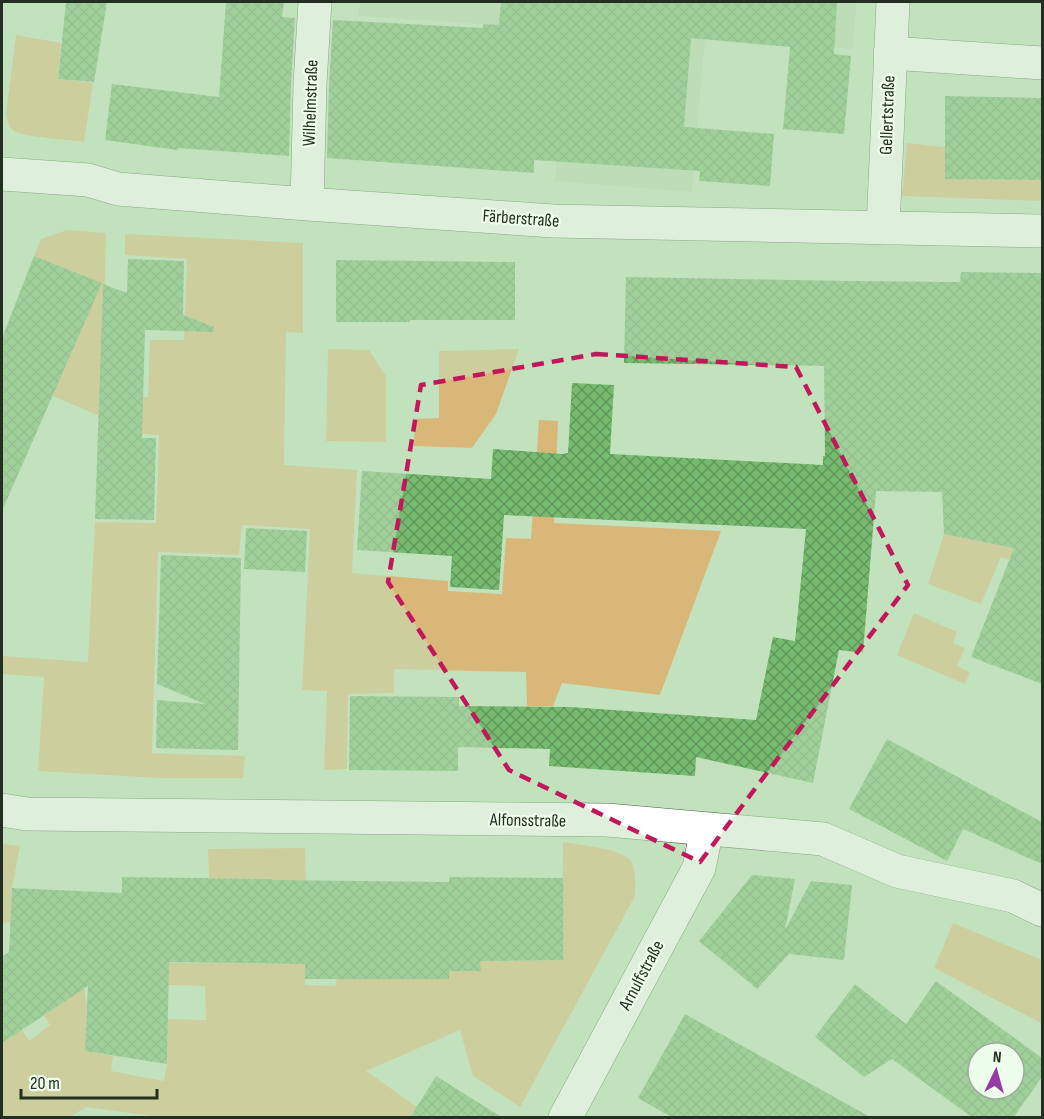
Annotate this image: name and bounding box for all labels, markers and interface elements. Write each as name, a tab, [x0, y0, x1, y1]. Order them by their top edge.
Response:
street label: Wilhelmstraße	[298, 59, 323, 147]
street label: Gellertstraße	[876, 75, 899, 155]
street label: Färberstraße	[482, 205, 560, 232]
street label: Alfonsstraße	[489, 809, 566, 832]
street label: Arnulfstraße	[614, 937, 668, 1014]
north arrow	[966, 1041, 1026, 1101]
text: N	[992, 1048, 1002, 1067]
scale bar	[21, 1062, 158, 1100]
text: 20 m	[30, 1073, 60, 1094]

